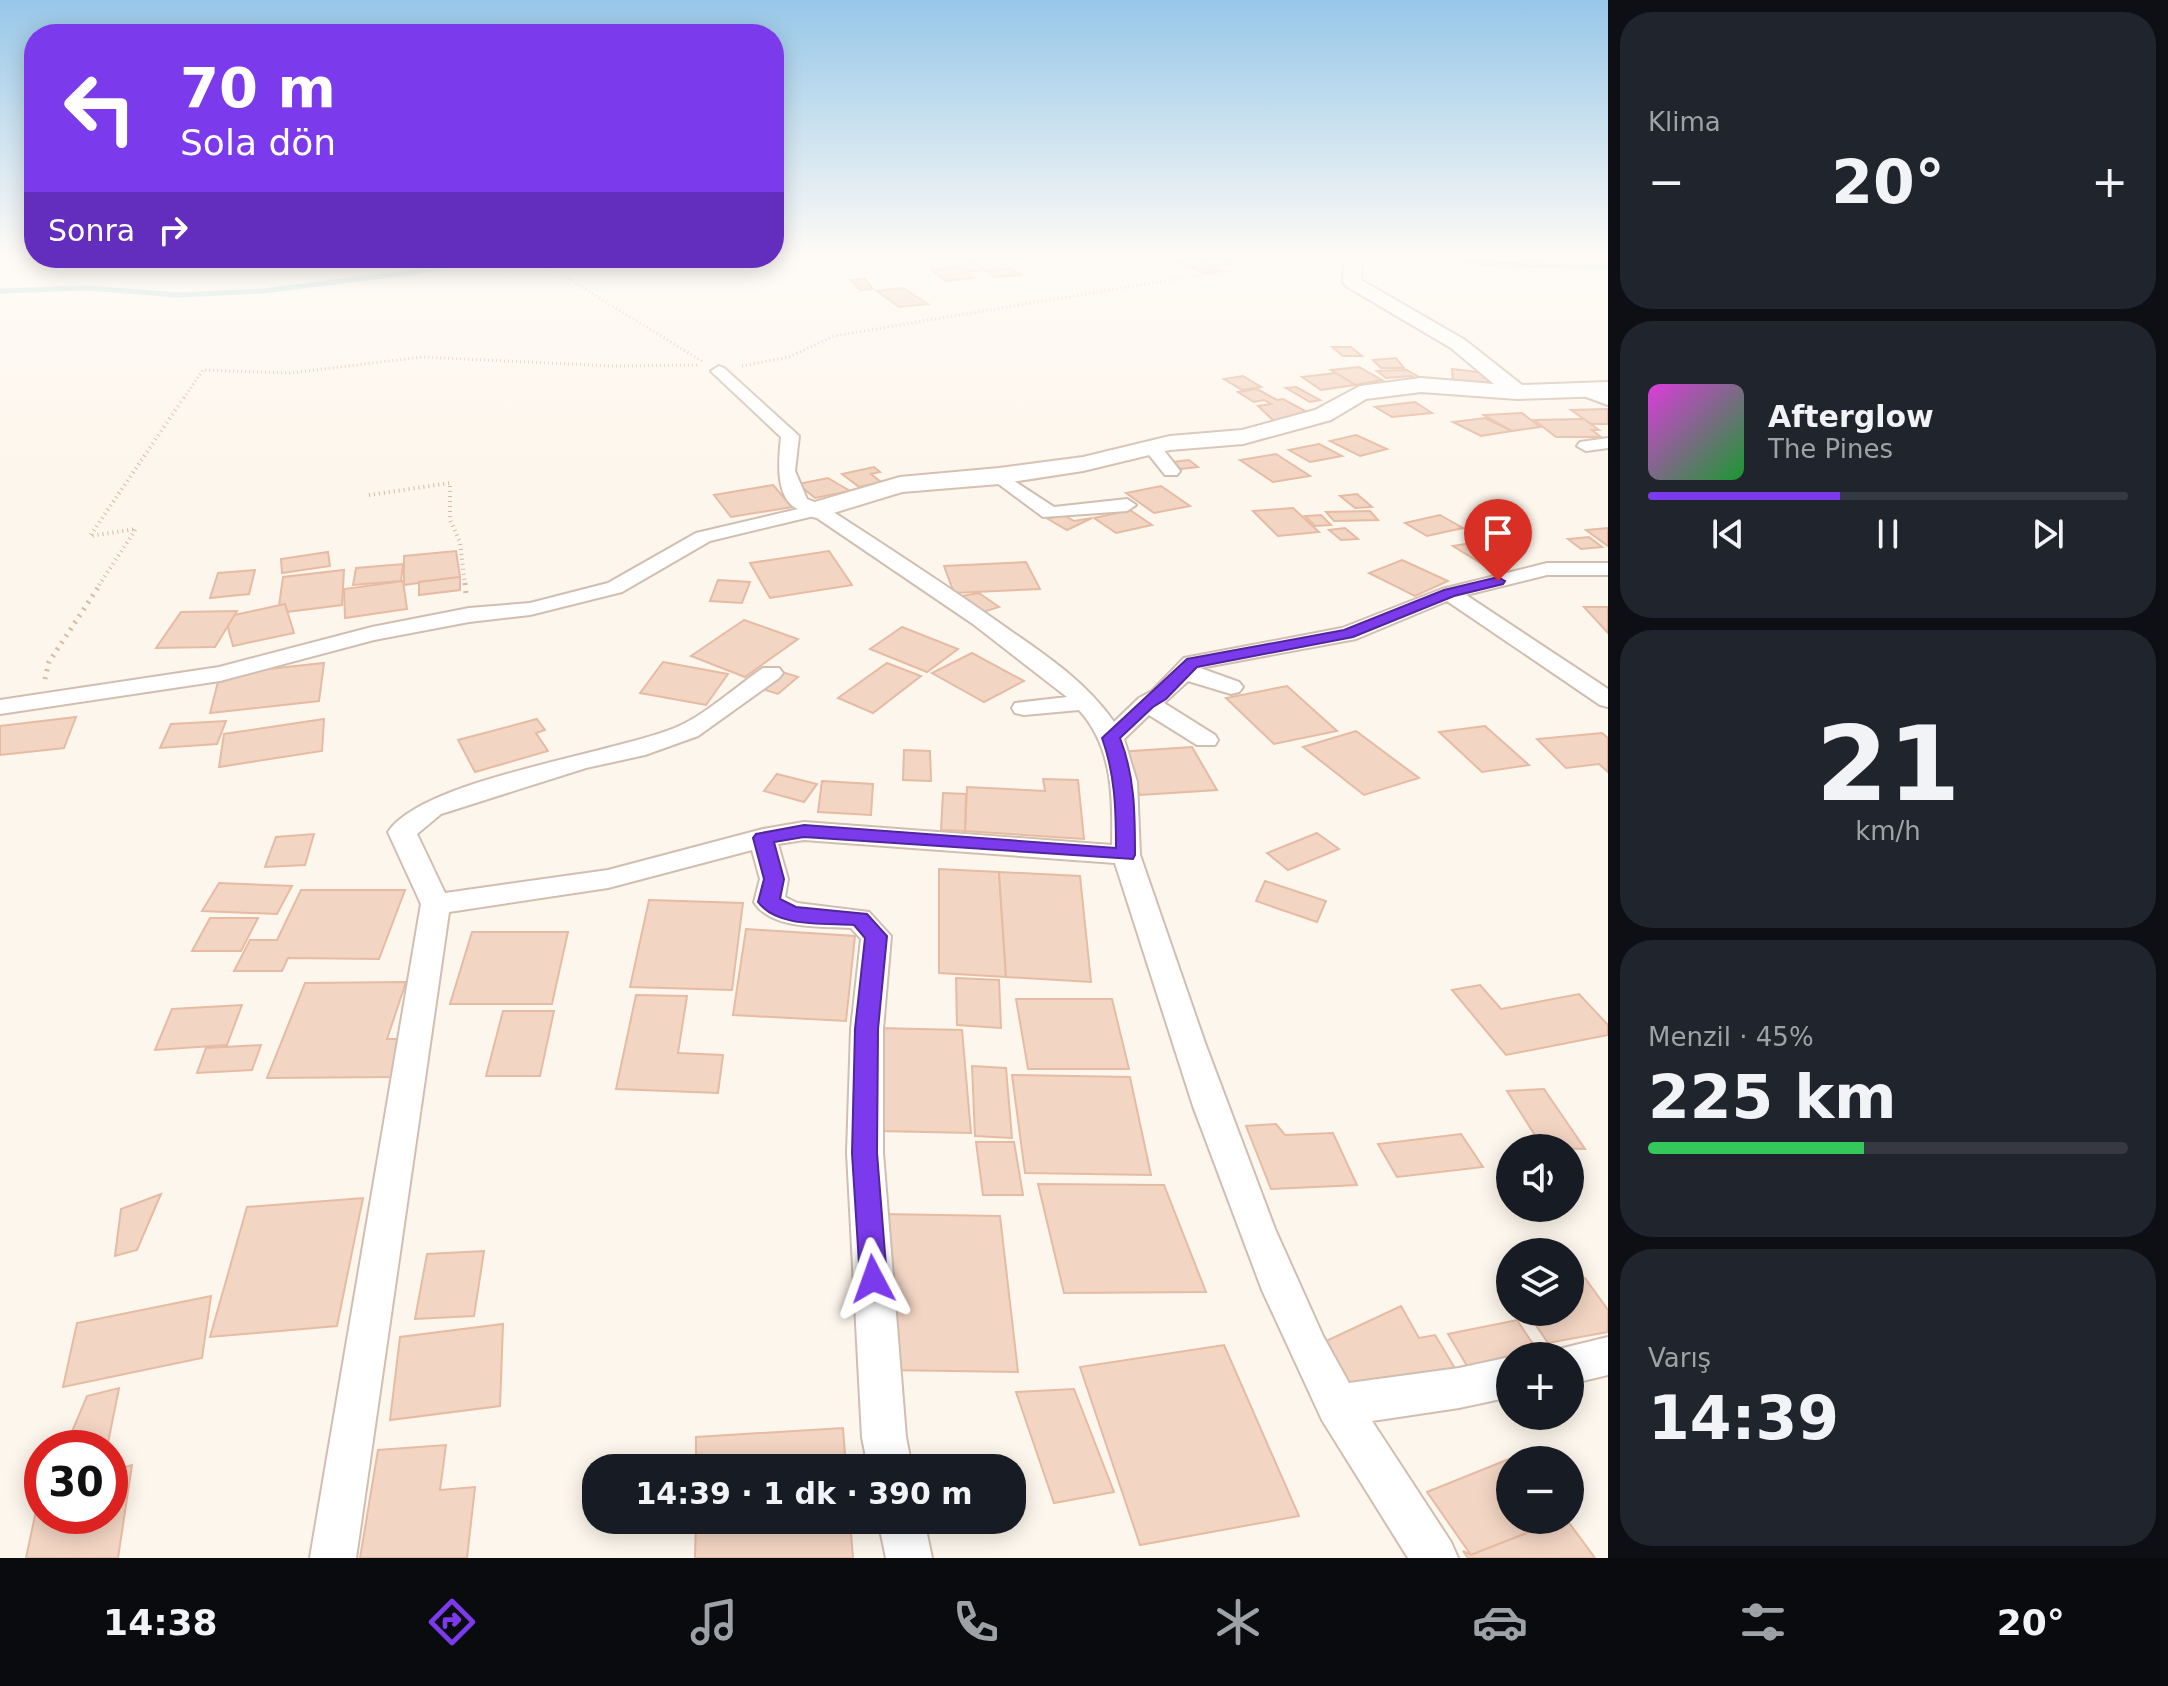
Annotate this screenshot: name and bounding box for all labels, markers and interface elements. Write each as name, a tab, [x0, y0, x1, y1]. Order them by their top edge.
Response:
text: 70 m	[180, 55, 336, 120]
icon: left	[48, 56, 152, 160]
text: Klima	[1648, 107, 1721, 137]
text: Sola dön	[180, 122, 336, 163]
text: 20°	[1831, 147, 1945, 217]
text: −	[1648, 156, 1685, 207]
text: +	[2091, 156, 2128, 207]
icon: right	[151, 208, 195, 252]
text: Sonra	[48, 213, 135, 248]
text: Afterglow	[1768, 399, 1934, 434]
text: The Pines	[1768, 434, 1893, 464]
pin	[1464, 499, 1532, 581]
icon: arrive	[1476, 511, 1520, 555]
icon: previous	[1706, 512, 1750, 556]
icon: pause	[1866, 512, 1910, 556]
icon: next	[2026, 512, 2070, 556]
text: 21	[1816, 703, 1960, 825]
text: km/h	[1855, 816, 1921, 846]
text: Menzil · 45%	[1648, 1022, 1814, 1052]
text: 225 km	[1648, 1062, 1897, 1132]
map controls	[1496, 1134, 1584, 1534]
button: sound	[1496, 1134, 1584, 1222]
position arrow	[831, 1237, 915, 1321]
button: layers	[1496, 1238, 1584, 1326]
button: +	[1496, 1342, 1584, 1430]
text: Varış	[1648, 1343, 1711, 1373]
text: 14:39	[1648, 1383, 1839, 1453]
speed limit sign: 30	[24, 1430, 128, 1534]
button: −	[1496, 1446, 1584, 1534]
text: 14:39 · 1 dk · 390 m	[635, 1476, 973, 1511]
icon: directions	[424, 1594, 480, 1650]
icon: music	[686, 1594, 742, 1650]
icon: phone	[948, 1594, 1004, 1650]
icon: climate	[1210, 1594, 1266, 1650]
icon: car	[1472, 1594, 1528, 1650]
icon: filters	[1735, 1594, 1791, 1650]
text: 14:38	[103, 1602, 218, 1643]
text: 20°	[1997, 1602, 2065, 1643]

